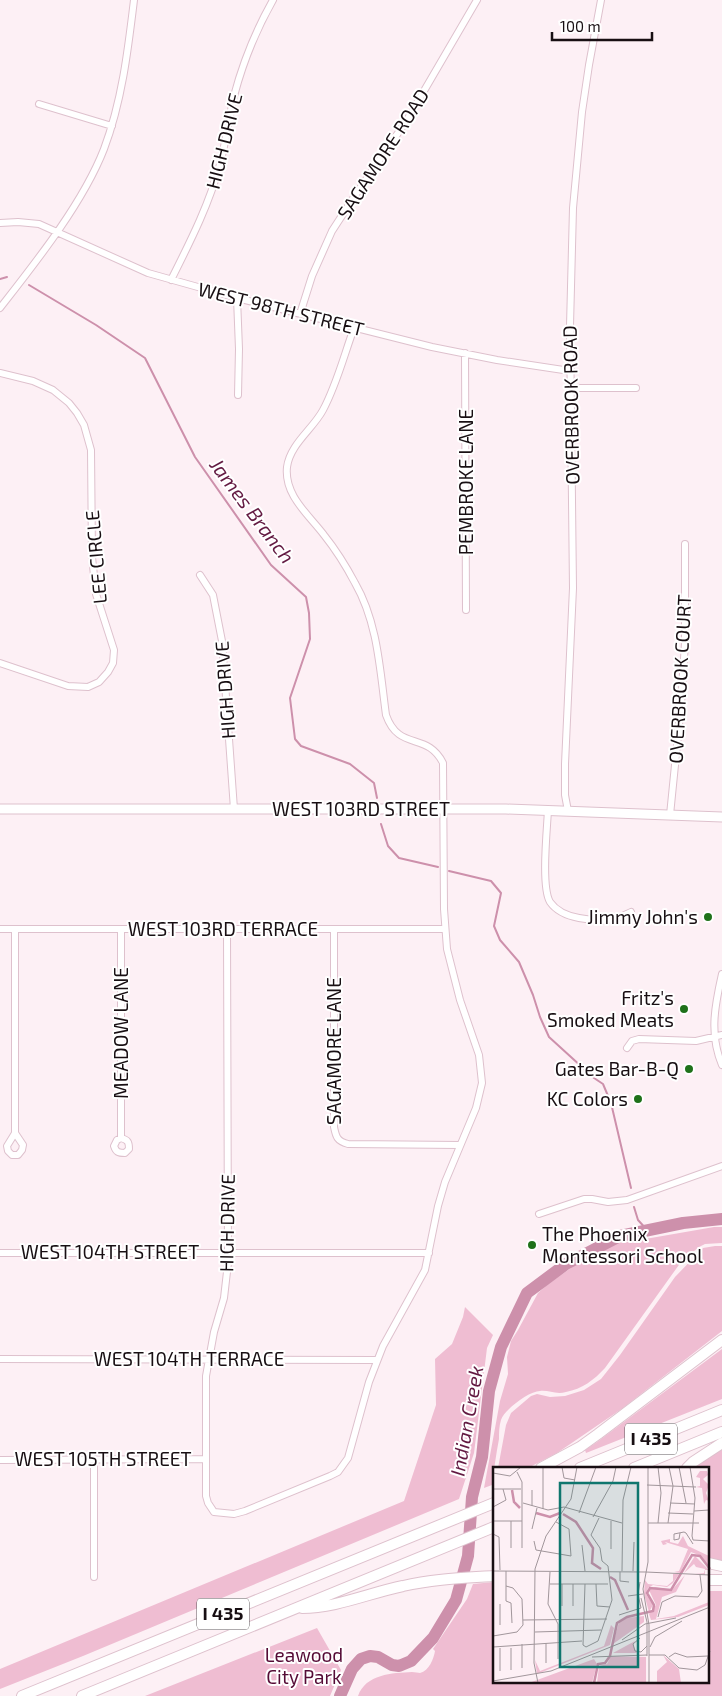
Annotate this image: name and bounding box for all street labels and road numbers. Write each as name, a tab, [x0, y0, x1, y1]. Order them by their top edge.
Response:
street label: SAGAMORE ROAD	[332, 84, 433, 223]
street label: HIGH DRIVE	[200, 91, 247, 191]
street label: WEST 98TH STREET	[196, 277, 367, 340]
street label: OVERBROOK ROAD	[558, 325, 583, 485]
street label: PEMBROKE LANE	[454, 409, 477, 555]
street label: LEE CIRCLE	[80, 509, 111, 605]
street label: OVERBROOK COURT	[664, 594, 695, 764]
street label: HIGH DRIVE	[210, 640, 239, 740]
street label: WEST 103RD STREET	[272, 797, 450, 820]
street label: WEST 103RD TERRACE	[128, 917, 318, 940]
street label: MEADOW LANE	[109, 967, 132, 1099]
street label: SAGAMORE LANE	[322, 977, 345, 1125]
street label: HIGH DRIVE	[214, 1174, 239, 1272]
street label: WEST 104TH STREET	[21, 1240, 199, 1263]
street label: WEST 104TH TERRACE	[94, 1347, 284, 1370]
road number: I 435	[625, 1424, 677, 1455]
street label: WEST 105TH STREET	[14, 1447, 192, 1470]
road number: I 435	[197, 1598, 249, 1630]

